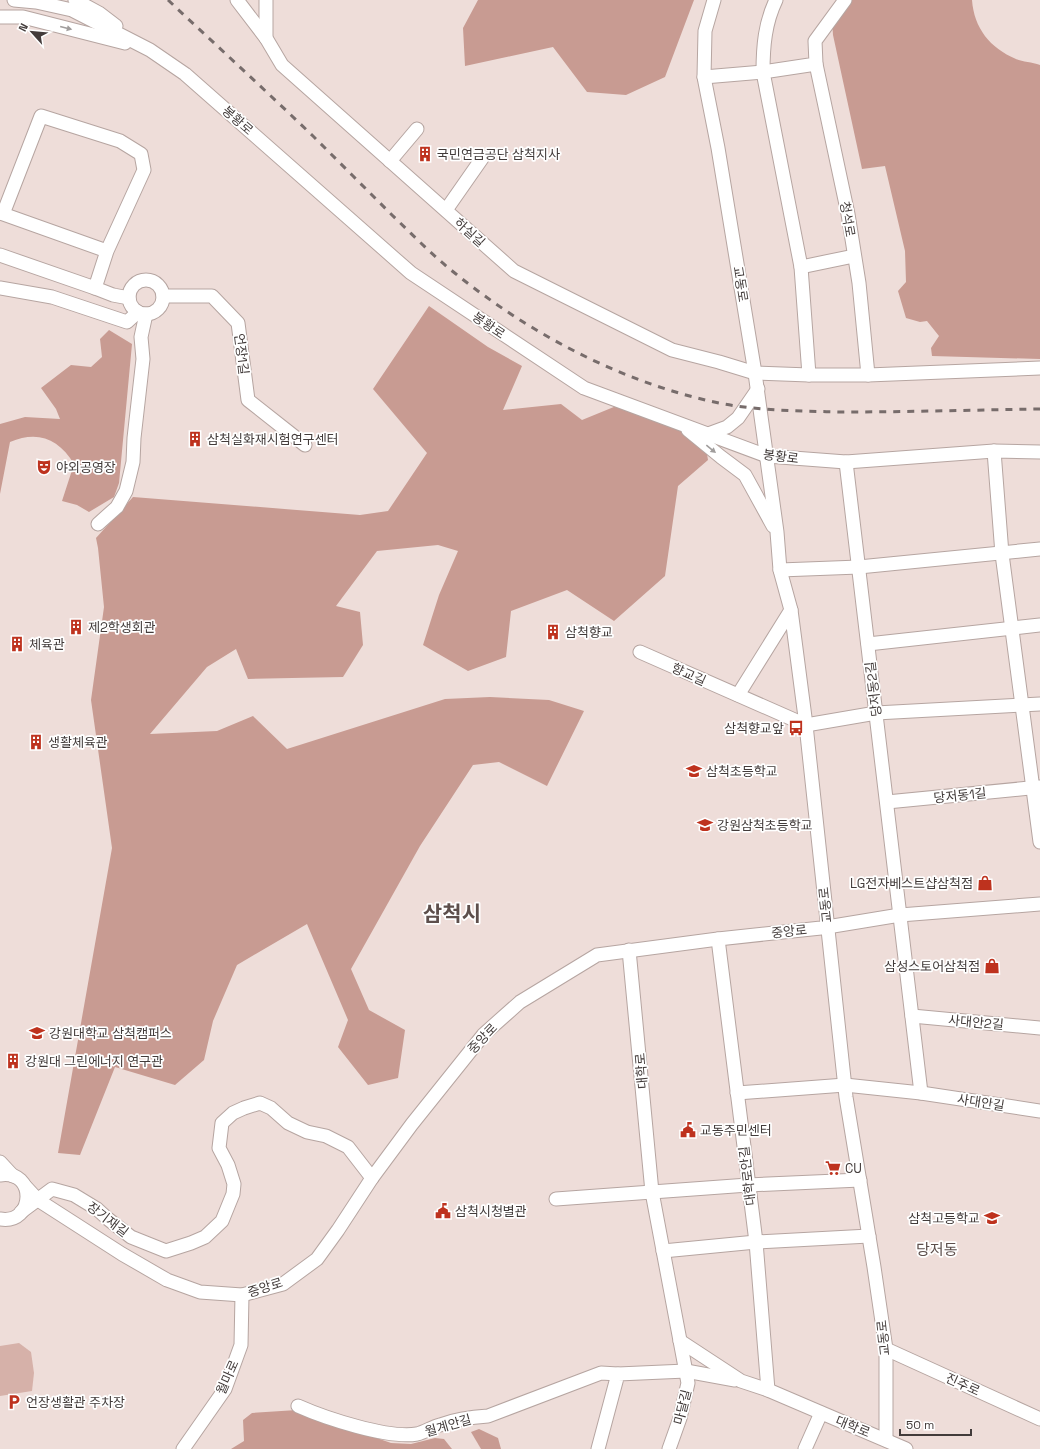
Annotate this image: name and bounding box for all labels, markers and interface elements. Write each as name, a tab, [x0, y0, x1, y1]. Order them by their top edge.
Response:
north arrow	[12, 12, 52, 52]
text: N	[15, 21, 31, 34]
one-way arrow	[60, 25, 72, 31]
street label: 봉황로	[219, 102, 257, 139]
building icon: 국민연금공단 삼척지사	[416, 145, 434, 163]
place label: 국민연금공단 삼척지사	[437, 146, 560, 163]
street label: 청석로	[836, 200, 859, 238]
street label: 하실길	[451, 214, 489, 251]
street label: 교동로	[729, 265, 752, 303]
street label: 봉황로	[469, 308, 508, 343]
street label: 언장1길	[231, 333, 252, 376]
building icon: 삼척실화재시험연구센터	[186, 430, 204, 448]
place label: 삼척실화재시험연구센터	[207, 431, 339, 448]
one-way arrow	[705, 445, 716, 453]
street label: 봉황로	[762, 446, 800, 467]
theatre icon: 야외공영장	[35, 458, 53, 476]
place label: 야외공영장	[56, 459, 116, 476]
building icon: 제2학생회관	[67, 618, 85, 636]
place label: 제2학생회관	[88, 619, 156, 636]
building icon: 삼척향교	[544, 623, 562, 641]
place label: 삼척향교	[565, 624, 613, 641]
building icon: 체육관	[8, 635, 26, 653]
place label: 체육관	[29, 636, 65, 653]
street label: 향교길	[669, 659, 709, 690]
street label: 당저동2길	[862, 660, 885, 718]
bus stop icon: 삼척향교앞	[787, 719, 805, 737]
place label: 삼척향교앞	[724, 720, 784, 737]
building icon: 생활체육관	[27, 733, 45, 751]
place label: 생활체육관	[48, 734, 108, 751]
school or university icon: 삼척초등학교	[685, 762, 703, 780]
place label: 삼척초등학교	[706, 763, 778, 780]
street label: 당저동1길	[933, 784, 987, 807]
school or university icon: 강원삼척초등학교	[696, 816, 714, 834]
place label: 강원삼척초등학교	[717, 817, 813, 834]
shop icon: LG전자베스트샵삼척점	[976, 874, 994, 892]
place label: LG전자베스트샵삼척점	[850, 875, 973, 892]
street label: 교동로	[815, 886, 836, 924]
district label: 삼척시	[423, 900, 481, 927]
street label: 중앙로	[770, 921, 808, 942]
shop icon: 삼성스토어삼척점	[983, 957, 1001, 975]
place label: 삼성스토어삼척점	[884, 958, 980, 975]
street label: 사대안2길	[947, 1012, 1004, 1033]
street label: 중앙로	[464, 1020, 501, 1057]
school or university icon: 강원대학교 삼척캠퍼스	[28, 1024, 46, 1042]
place label: 강원대학교 삼척캠퍼스	[49, 1025, 172, 1042]
building icon: 강원대 그린에너지 연구관	[4, 1052, 22, 1070]
street label: 대학로	[631, 1052, 652, 1090]
place label: 강원대 그린에너지 연구관	[25, 1053, 163, 1070]
street label: 사대안길	[956, 1090, 1006, 1115]
public building icon: 교동주민센터	[679, 1121, 697, 1139]
place label: 교동주민센터	[700, 1122, 772, 1139]
street label: 대학로안길	[735, 1145, 760, 1207]
supermarket icon: CU	[824, 1159, 842, 1177]
place label: CU	[845, 1160, 862, 1177]
street label: 장기재길	[83, 1198, 132, 1241]
public building icon: 삼척시청별관	[434, 1202, 452, 1220]
place label: 삼척시청별관	[455, 1203, 527, 1220]
school or university icon: 삼척고등학교	[983, 1209, 1001, 1227]
place label: 삼척고등학교	[908, 1210, 980, 1227]
district label: 당저동	[916, 1240, 958, 1259]
street label: 중앙로	[245, 1274, 285, 1301]
street label: 교동로	[873, 1319, 894, 1357]
street label: 월마로	[212, 1357, 243, 1397]
street label: 진주로	[943, 1369, 983, 1400]
street label: 마달길	[670, 1388, 695, 1427]
parking icon: 언장생활관 주차장	[5, 1393, 23, 1411]
place label: 언장생활관 주차장	[26, 1394, 125, 1411]
street label: 월계안길	[423, 1411, 473, 1440]
scale bar	[900, 1411, 971, 1437]
street label: 대학로	[833, 1412, 873, 1441]
text: 50 m	[906, 1417, 934, 1433]

